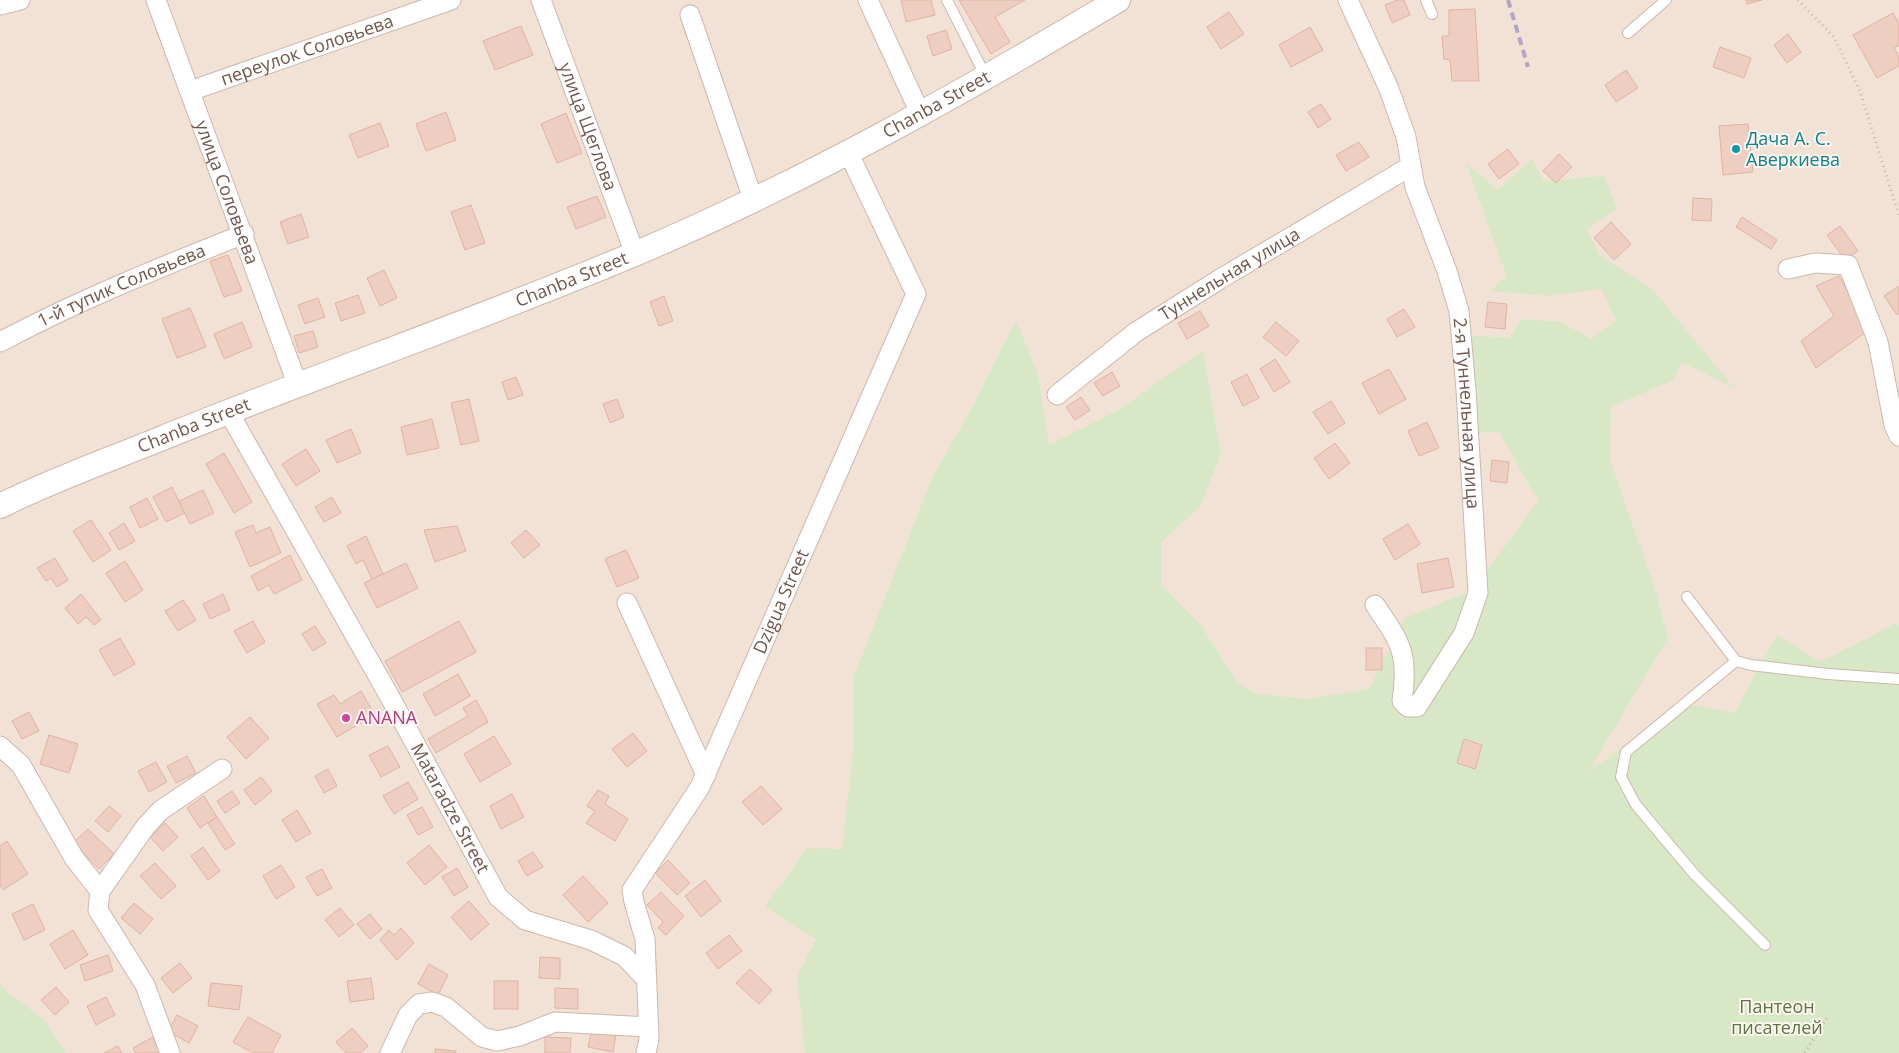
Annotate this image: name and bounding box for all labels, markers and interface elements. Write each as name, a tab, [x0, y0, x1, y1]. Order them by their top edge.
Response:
street label: переулок Соловьева	[217, 8, 396, 90]
street label: улица Щеглова	[554, 59, 623, 194]
street label: Chanba Street	[878, 64, 994, 143]
street label: улица Соловьева	[190, 117, 265, 267]
place label: Дача А. С. Аверкиева	[1746, 126, 1840, 171]
marker: Дача А. С. Аверкиева	[1730, 143, 1742, 155]
street label: Туннельная улица	[1154, 221, 1304, 326]
street label: 1-й тупик Соловьева	[33, 238, 209, 332]
street label: Chanba Street	[511, 245, 631, 312]
street label: 2-я Туннельная улица	[1449, 317, 1486, 510]
street label: Chanba Street	[134, 392, 253, 458]
street label: Dzigua Street	[747, 545, 814, 657]
place label: ANANA	[356, 705, 418, 729]
marker: ANANA	[340, 712, 352, 724]
street label: Mataradze Street	[406, 738, 496, 877]
park label: Пантеон писателей	[1731, 994, 1823, 1039]

